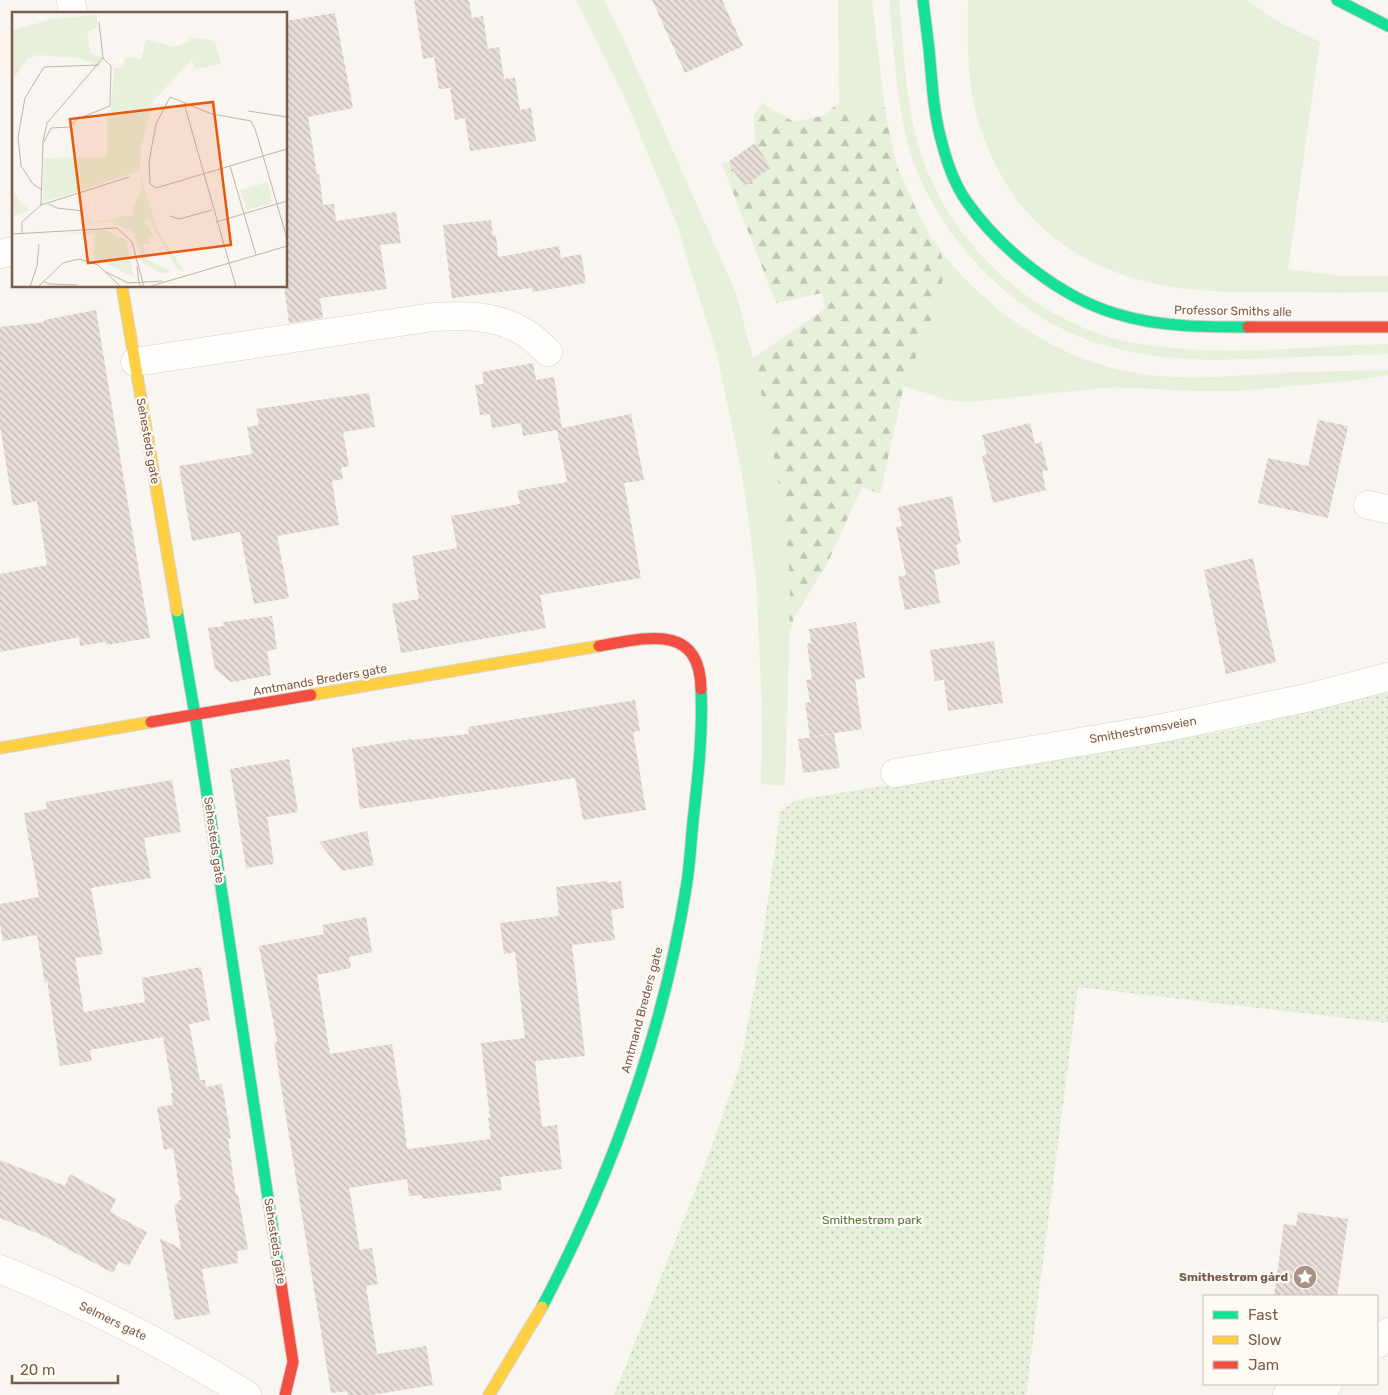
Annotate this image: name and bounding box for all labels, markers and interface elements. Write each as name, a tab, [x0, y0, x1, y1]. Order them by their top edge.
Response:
inset map	[12, 12, 288, 288]
street label: Professor Smiths alle	[1174, 303, 1292, 319]
street label: Sehesteds gate	[134, 397, 163, 485]
street label: Amtmands Breders gate	[252, 661, 388, 699]
street label: Smithestrømsveien	[1088, 714, 1198, 746]
street label: Sehesteds gate	[201, 796, 227, 884]
street label: Amtmand Breders gate	[618, 945, 666, 1074]
street label: Sehesteds gate	[261, 1197, 289, 1285]
park label: Smithestrøm park	[822, 1213, 923, 1227]
place icon: Smithestrøm gård	[1292, 1264, 1318, 1290]
place label: Smithestrøm gård	[1179, 1270, 1288, 1284]
legend	[1203, 1295, 1378, 1385]
street label: Selmers gate	[77, 1299, 149, 1343]
text: Fast	[1248, 1306, 1278, 1324]
text: Slow	[1248, 1331, 1281, 1349]
scale bar	[12, 1352, 119, 1384]
text: Jam	[1248, 1356, 1279, 1374]
text: 20 m	[20, 1361, 55, 1379]

